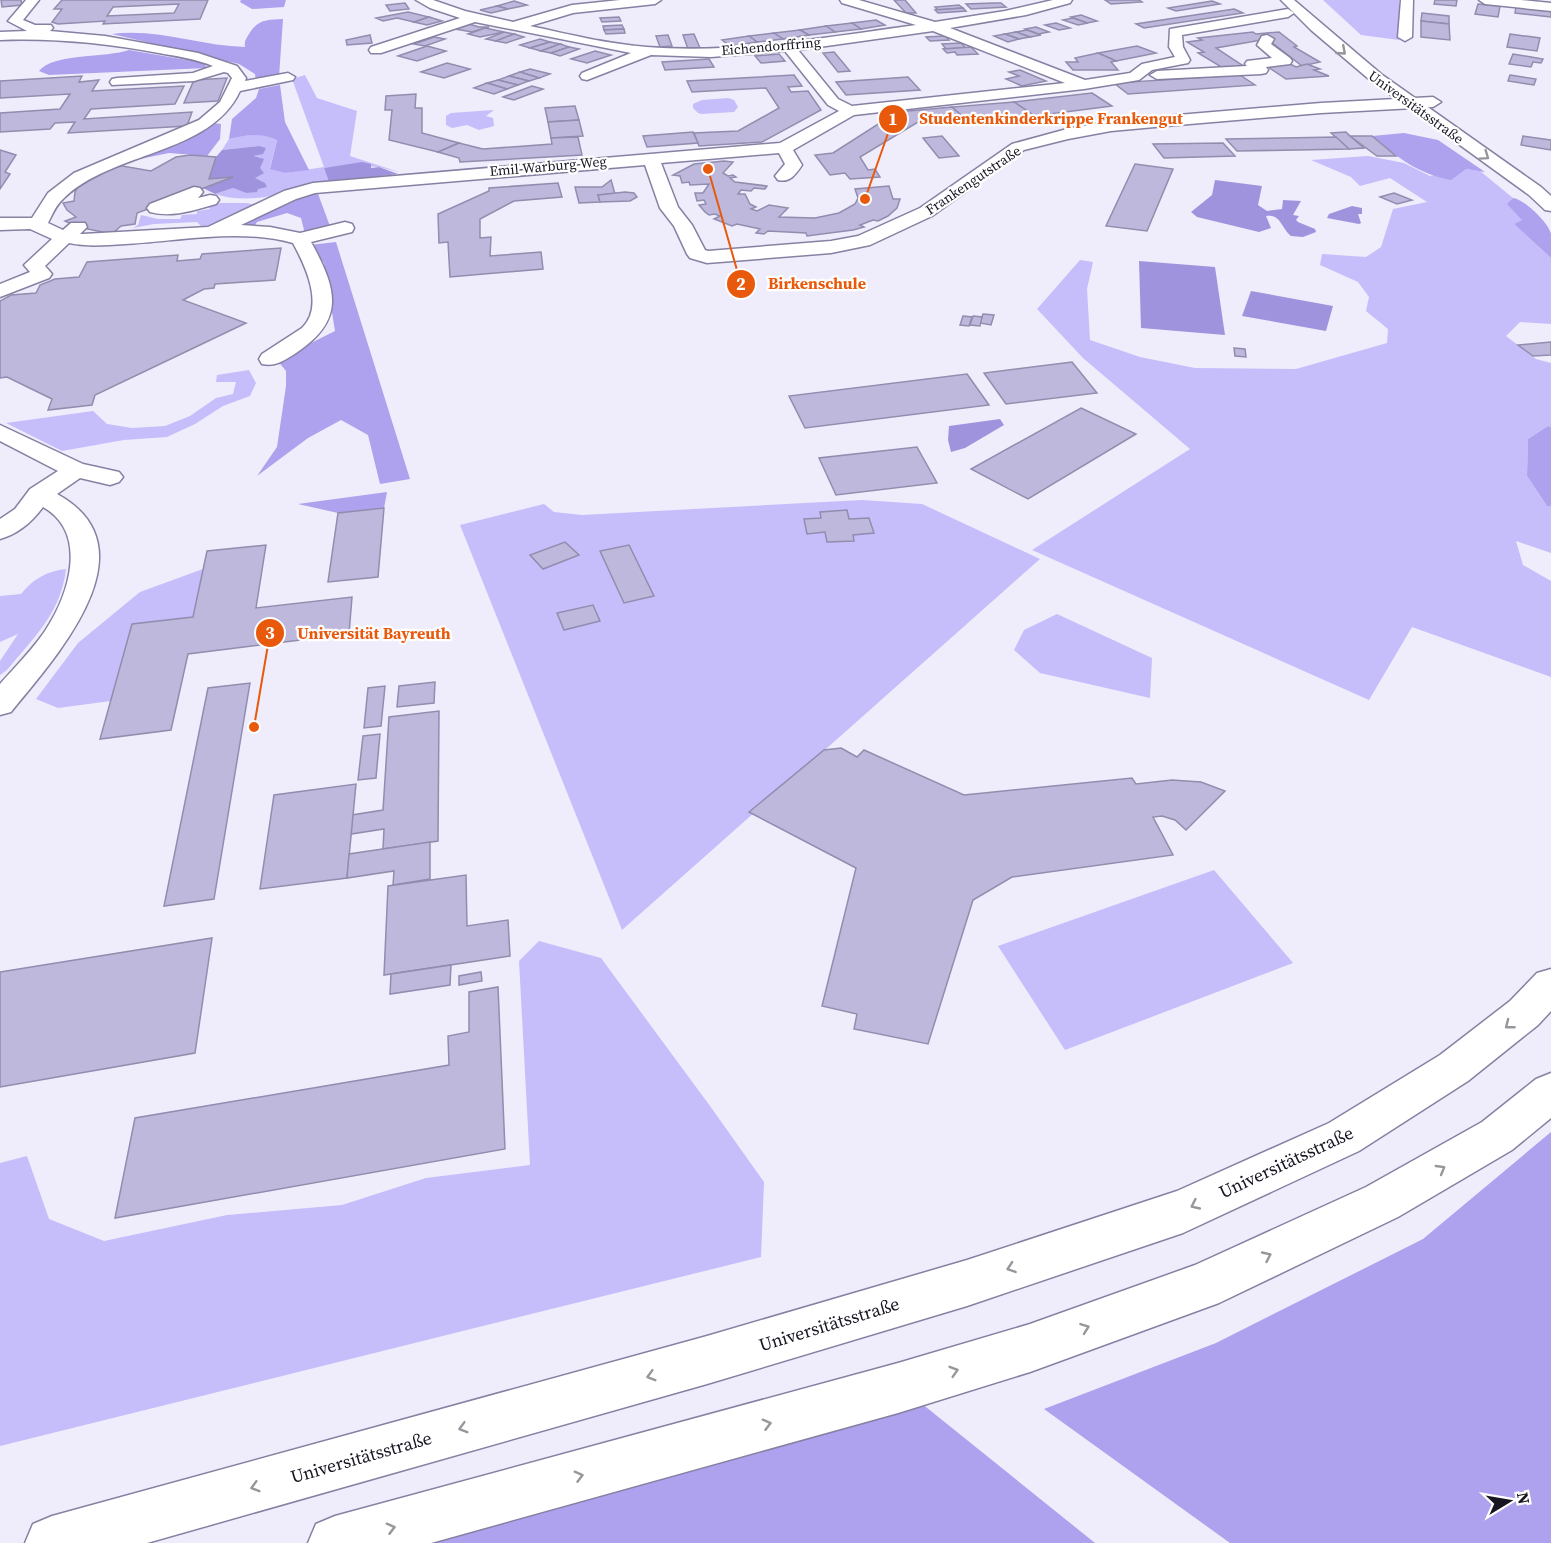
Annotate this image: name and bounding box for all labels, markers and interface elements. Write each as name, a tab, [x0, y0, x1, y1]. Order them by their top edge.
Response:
street label: Eichendorffring	[720, 32, 822, 60]
one-way arrow	[1335, 44, 1346, 55]
street label: Universitätsstraße	[1364, 66, 1468, 148]
callout: Studentenkinderkrippe Frankengut	[878, 102, 1195, 136]
text: 1	[888, 106, 898, 131]
text: Studentenkinderkrippe Frankengut	[919, 107, 1183, 129]
street label: Frankengutstraße	[921, 141, 1025, 219]
one-way arrow	[1479, 149, 1490, 160]
street label: Emil-Warburg-Weg	[489, 151, 607, 181]
callout: Birkenschule	[726, 267, 878, 301]
text: 2	[736, 271, 746, 296]
text: Birkenschule	[768, 272, 866, 294]
callout: Universität Bayreuth	[255, 616, 463, 650]
text: 3	[265, 620, 275, 645]
text: Universität Bayreuth	[297, 622, 451, 644]
one-way arrow	[1504, 1018, 1515, 1029]
street label: Universitätsstraße	[1215, 1120, 1357, 1204]
one-way arrow	[1435, 1164, 1445, 1176]
one-way arrow	[1191, 1198, 1202, 1210]
one-way arrow	[1260, 1251, 1271, 1263]
one-way arrow	[1006, 1261, 1017, 1274]
street label: Universitätsstraße	[756, 1291, 902, 1357]
one-way arrow	[1079, 1323, 1090, 1335]
one-way arrow	[948, 1366, 959, 1378]
one-way arrow	[646, 1369, 657, 1381]
one-way arrow	[761, 1419, 772, 1431]
one-way arrow	[458, 1421, 468, 1434]
street label: Universitätsstraße	[287, 1425, 435, 1489]
one-way arrow	[573, 1471, 584, 1483]
north arrow	[1479, 1471, 1539, 1531]
one-way arrow	[250, 1479, 260, 1492]
text: N	[1512, 1490, 1536, 1506]
one-way arrow	[386, 1522, 396, 1535]

